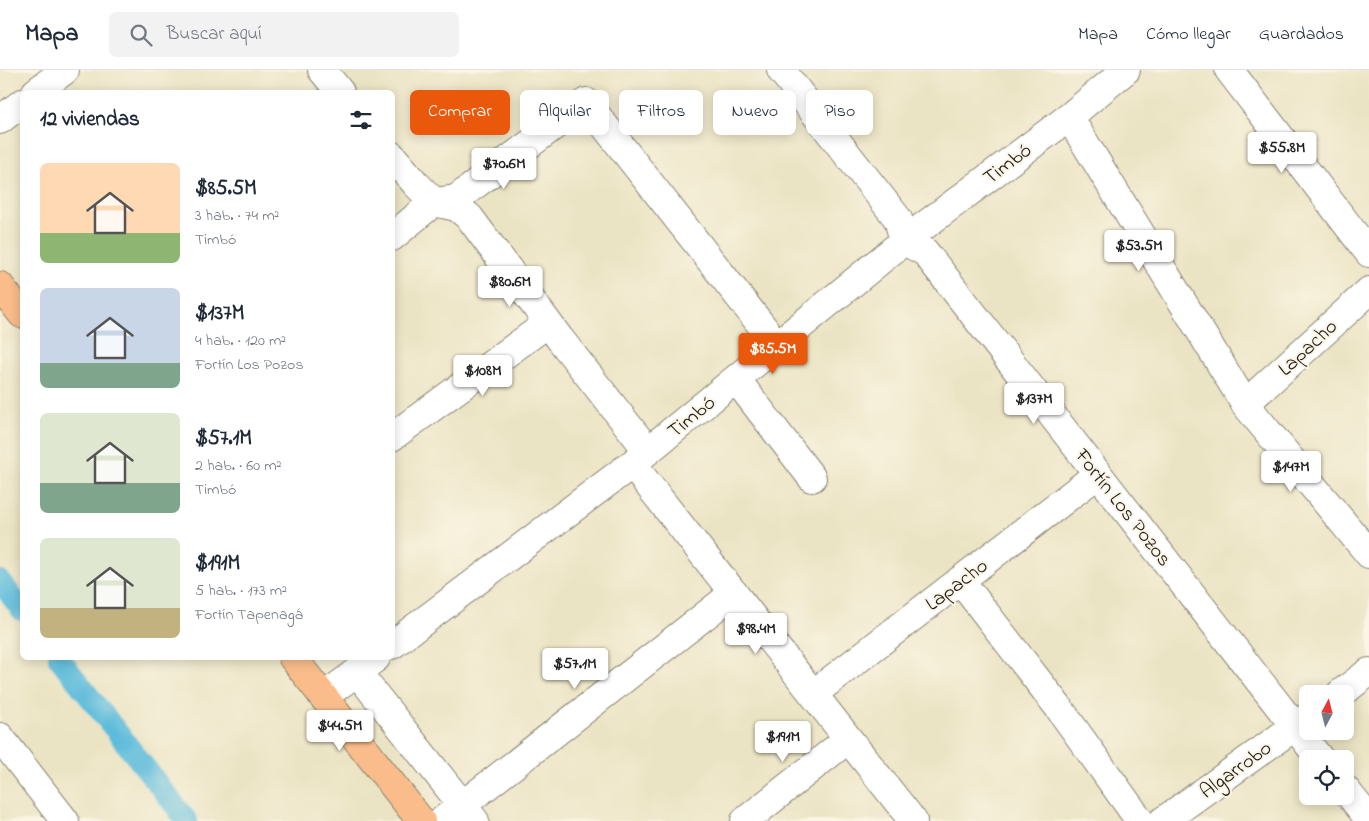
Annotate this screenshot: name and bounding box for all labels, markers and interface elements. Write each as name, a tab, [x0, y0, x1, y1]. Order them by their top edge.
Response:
search box	[109, 12, 459, 57]
text: Mapa	[25, 17, 79, 52]
icon: search	[127, 21, 155, 49]
text: Buscar aquí	[167, 21, 262, 48]
text: Mapa	[1078, 22, 1118, 48]
text: Cómo llegar	[1146, 22, 1231, 48]
text: Guardados	[1259, 22, 1344, 48]
chip: Comprar	[410, 90, 510, 135]
chip: Alquilar	[520, 90, 609, 135]
chip: Filtros	[619, 90, 703, 135]
chip: Nuevo	[713, 90, 796, 135]
chip: Piso	[806, 90, 873, 135]
text: 12 viviendas	[40, 105, 140, 135]
icon: filters	[347, 106, 375, 134]
pin: $55.8M	[1241, 132, 1323, 174]
street label: Timbó	[978, 136, 1039, 193]
text: $55.8M	[1259, 136, 1305, 160]
pin: $70.6M	[463, 148, 545, 190]
text: $70.6M	[482, 152, 526, 176]
text: $85.5M	[195, 174, 257, 204]
icon: home	[80, 183, 140, 243]
text: 3 hab. · 74 m²	[195, 204, 279, 228]
text: Timbó	[195, 228, 236, 252]
pin: $53.5M	[1098, 230, 1180, 272]
text: $53.5M	[1115, 234, 1163, 258]
pin: $80.6M	[469, 266, 551, 308]
text: $80.6M	[489, 270, 531, 294]
text: $137M	[195, 299, 244, 329]
icon: home	[80, 308, 140, 368]
street label: Lapacho	[1272, 313, 1345, 384]
text: 4 hab. · 120 m²	[195, 329, 286, 353]
pin: $85.5M	[732, 332, 814, 375]
text: $85.5M	[750, 337, 796, 361]
text: Fortín Los Pozos	[195, 353, 304, 377]
pin: $108M	[448, 354, 518, 397]
text: $108M	[464, 359, 502, 383]
pin: $137M	[999, 382, 1069, 425]
text: $137M	[1015, 387, 1053, 411]
street label: Timbó	[662, 389, 723, 446]
text: $57.1M	[195, 424, 252, 454]
icon: home	[80, 433, 140, 493]
street label: Fortín Los Pozos	[1066, 442, 1178, 574]
pin: $147M	[1256, 450, 1326, 493]
text: 2 hab. · 60 m²	[195, 454, 281, 478]
text: $147M	[1272, 455, 1310, 479]
text: Timbó	[195, 478, 236, 502]
text: $191M	[195, 549, 240, 579]
street label: Lapacho	[919, 552, 995, 619]
icon: home	[80, 558, 140, 618]
text: 5 hab. · 173 m²	[195, 579, 287, 603]
text: Fortín Tapenagá	[195, 603, 303, 627]
pin: $98.4M	[715, 612, 797, 655]
text: $98.4M	[736, 617, 776, 641]
pin: $57.1M	[534, 648, 616, 690]
text: $57.1M	[553, 652, 597, 676]
north arrow	[1299, 685, 1354, 740]
map controls	[1299, 685, 1354, 805]
pin: $44.5M	[299, 710, 381, 752]
text: $44.5M	[318, 714, 363, 738]
pin: $191M	[748, 720, 818, 763]
text: $191M	[766, 725, 800, 749]
street label: Algarrobo	[1194, 734, 1280, 809]
button: locate	[1299, 750, 1354, 805]

